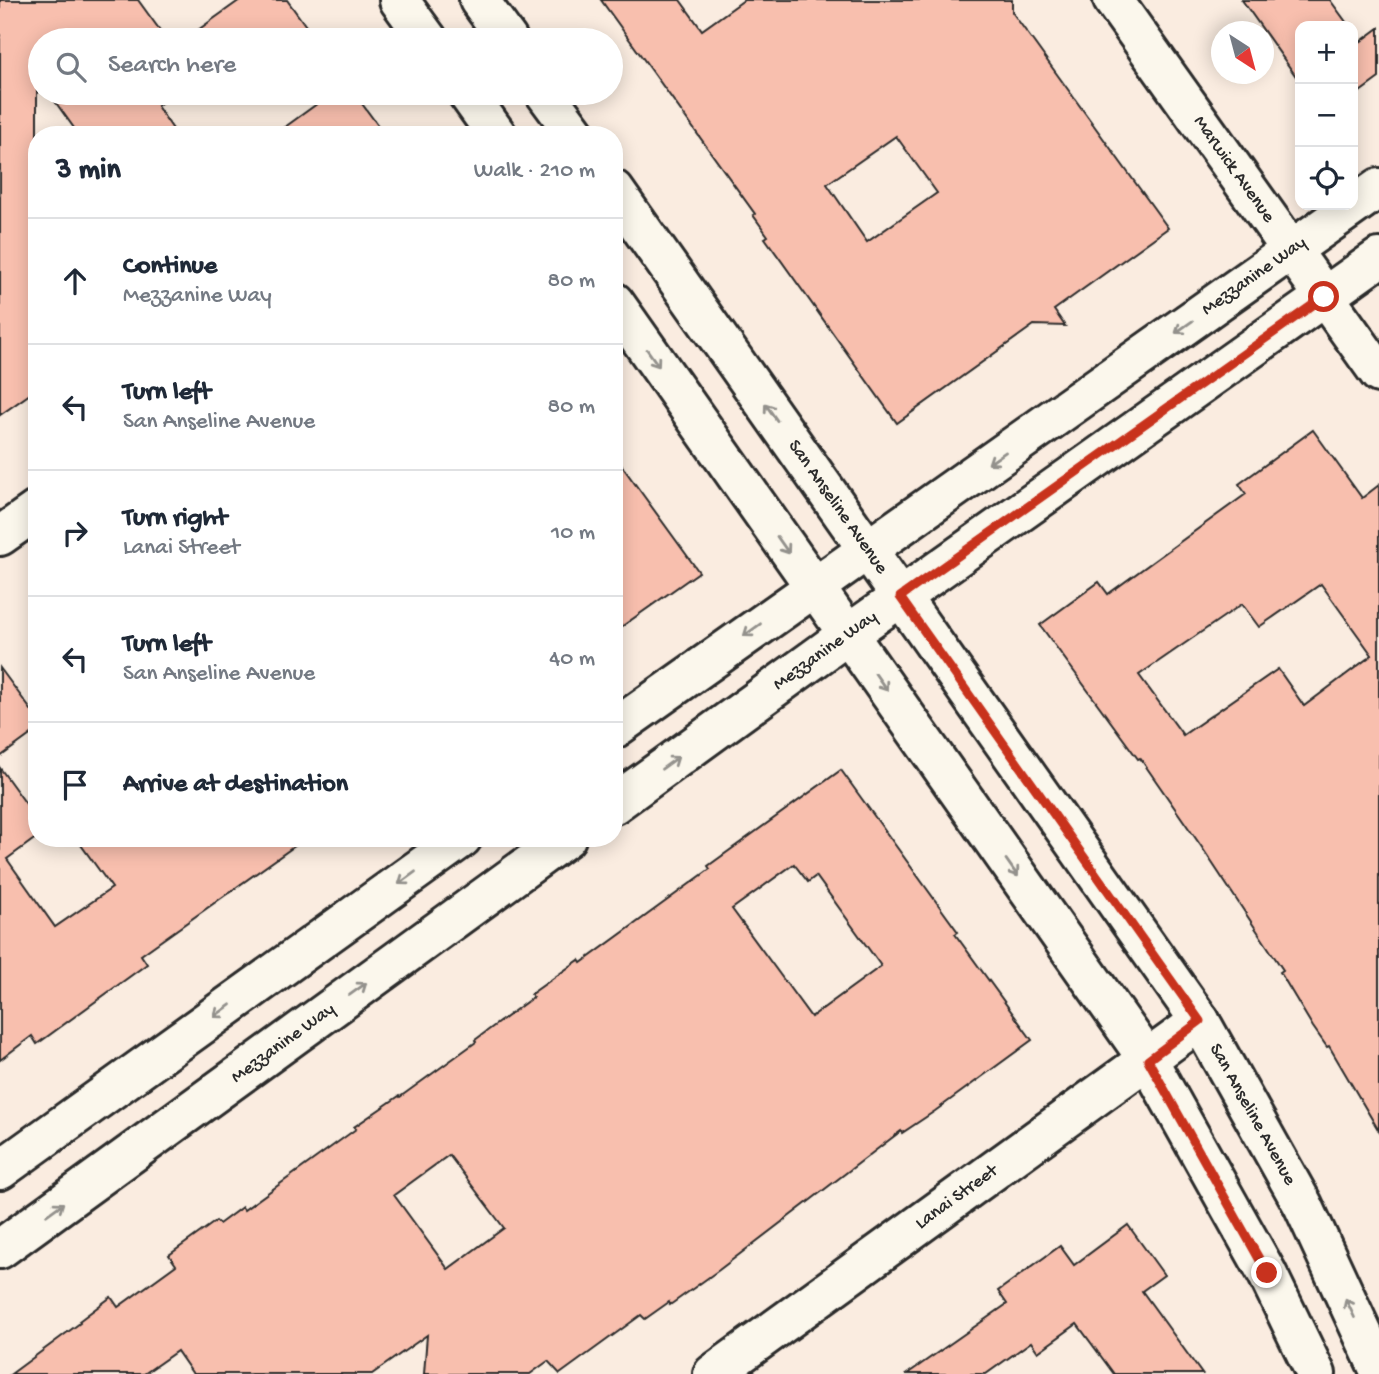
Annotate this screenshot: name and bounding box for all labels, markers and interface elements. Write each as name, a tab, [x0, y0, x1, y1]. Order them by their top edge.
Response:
north arrow	[1211, 21, 1274, 84]
map controls	[1295, 21, 1358, 210]
button: +	[1295, 21, 1358, 84]
search box	[28, 28, 623, 105]
icon: search	[52, 48, 90, 86]
text: Search here	[108, 51, 236, 82]
button: −	[1295, 84, 1358, 147]
street label: Marwick Avenue	[1188, 111, 1280, 227]
button: locate	[1295, 147, 1358, 210]
text: 3 min	[56, 154, 121, 189]
text: Walk · 210 m	[474, 158, 595, 185]
street label: Mezzanine Way	[1197, 231, 1311, 321]
text: Continue	[123, 252, 217, 283]
icon: ahead	[56, 262, 94, 300]
text: 80 m	[548, 268, 595, 295]
route start	[1308, 281, 1339, 312]
text: Mezzanine Way	[123, 283, 272, 310]
one-way arrow	[1175, 320, 1194, 334]
one-way arrow	[646, 348, 660, 367]
text: Turn left	[123, 378, 211, 409]
icon: left	[56, 388, 94, 426]
text: 80 m	[548, 394, 595, 421]
one-way arrow	[764, 403, 779, 422]
text: San Anseline Avenue	[123, 409, 315, 436]
street label: San Anseline Avenue	[782, 436, 893, 579]
one-way arrow	[988, 451, 1007, 465]
text: Turn right	[123, 504, 227, 535]
icon: right	[56, 514, 94, 552]
text: 10 m	[551, 520, 595, 547]
text: Lanai Street	[123, 535, 240, 562]
one-way arrow	[776, 535, 790, 554]
street label: Mezzanine Way	[769, 605, 882, 696]
one-way arrow	[743, 623, 762, 638]
text: Turn left	[123, 630, 211, 661]
icon: left	[56, 640, 94, 678]
text: 40 m	[549, 646, 595, 673]
text: San Anseline Avenue	[123, 661, 315, 688]
one-way arrow	[874, 672, 888, 691]
one-way arrow	[660, 756, 678, 771]
icon: arrive	[56, 766, 94, 804]
text: Arrive at destination	[123, 770, 348, 801]
one-way arrow	[1005, 858, 1019, 877]
one-way arrow	[398, 871, 417, 885]
one-way arrow	[349, 982, 368, 997]
street label: Mezzanine Way	[227, 998, 340, 1089]
one-way arrow	[213, 1003, 232, 1018]
street label: San Anseline Avenue	[1204, 1040, 1301, 1190]
street label: Lanai Street	[911, 1158, 1004, 1235]
one-way arrow	[45, 1202, 64, 1216]
route end	[1251, 1257, 1282, 1288]
one-way arrow	[1343, 1297, 1356, 1319]

